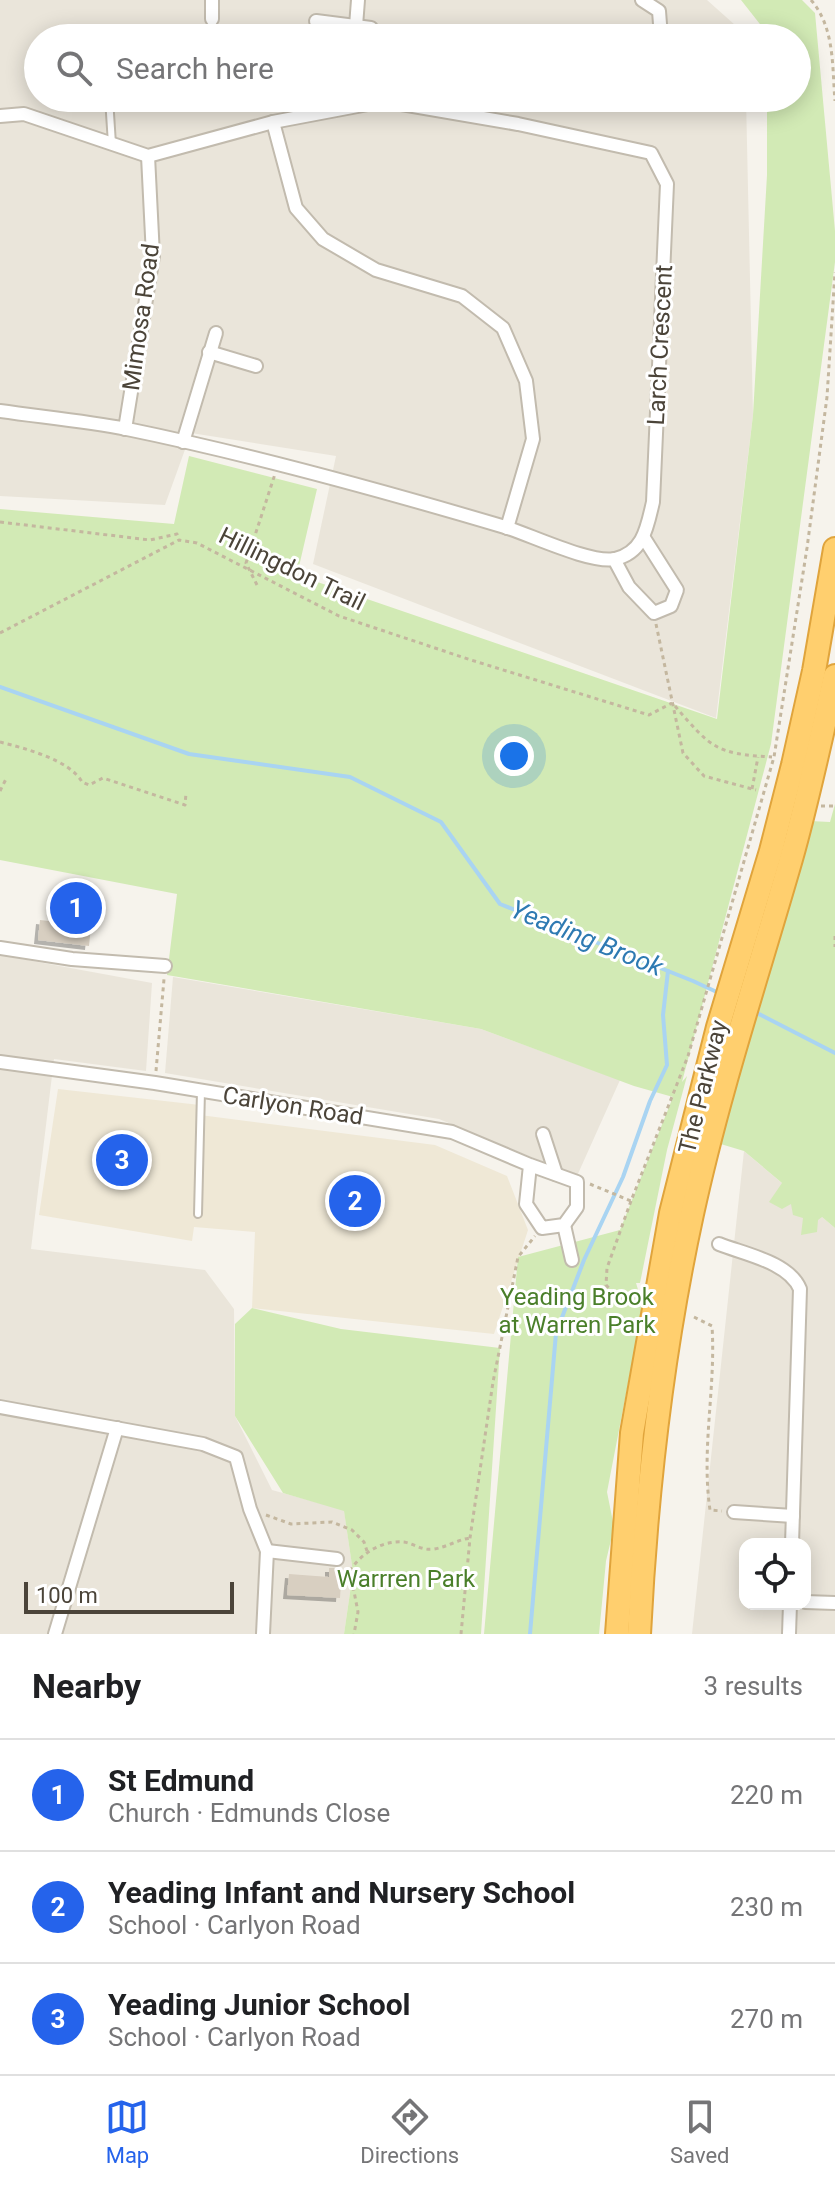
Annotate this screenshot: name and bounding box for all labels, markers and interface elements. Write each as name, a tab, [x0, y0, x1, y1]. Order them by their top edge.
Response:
search box	[24, 24, 811, 112]
icon: search	[52, 46, 96, 90]
text: Search here	[116, 51, 274, 86]
street label: Mimosa Road	[117, 242, 165, 392]
street label: Larch Crescent	[642, 264, 678, 426]
street label: Hillingdon Trail	[214, 522, 370, 616]
your location	[494, 736, 534, 776]
pin: 1	[50, 878, 102, 938]
water label: Yeading Brook	[506, 894, 669, 983]
street label: The Parkway	[673, 1017, 733, 1157]
street label: Carlyon Road	[221, 1081, 365, 1131]
pin: 3	[96, 1130, 148, 1190]
pin: 2	[329, 1171, 381, 1231]
park label: Yeading Brook at Warren Park	[498, 1283, 656, 1339]
map controls	[739, 1538, 811, 1610]
button: locate	[739, 1538, 811, 1610]
park label: Warrren Park	[337, 1565, 476, 1593]
scale bar	[24, 1578, 234, 1614]
text: 100 m	[36, 1583, 98, 1608]
text: Nearby	[32, 1666, 141, 1706]
text: 3 results	[704, 1671, 803, 1701]
text: St Edmund	[108, 1763, 254, 1798]
text: 1	[51, 1780, 65, 1810]
text: 220 m	[730, 1780, 803, 1810]
text: Church · Edmunds Close	[108, 1798, 390, 1828]
text: Yeading Infant and Nursery School	[108, 1875, 575, 1910]
text: 2	[51, 1892, 65, 1922]
text: 230 m	[730, 1892, 803, 1922]
text: School · Carlyon Road	[108, 1910, 361, 1940]
text: Yeading Junior School	[108, 1987, 411, 2022]
text: 3	[51, 2004, 65, 2034]
text: 270 m	[730, 2004, 803, 2034]
text: School · Carlyon Road	[108, 2022, 361, 2052]
tab: Map	[105, 2095, 149, 2168]
tab: Directions	[360, 2095, 459, 2168]
tab: Saved	[670, 2095, 730, 2168]

